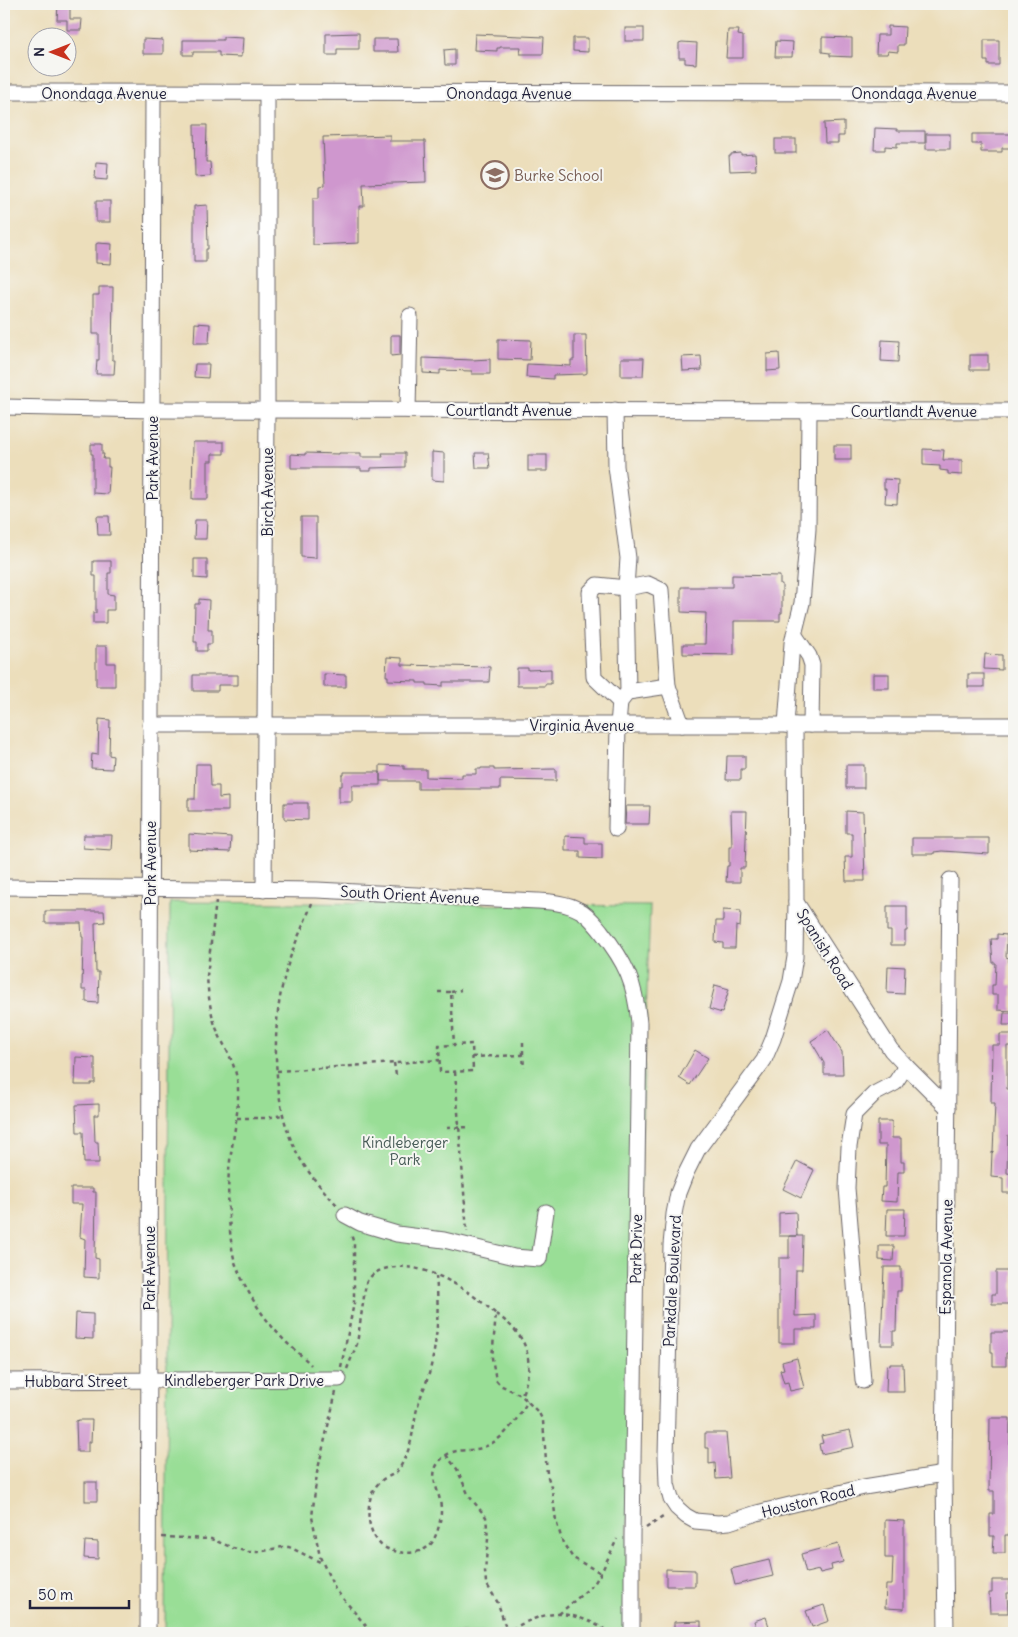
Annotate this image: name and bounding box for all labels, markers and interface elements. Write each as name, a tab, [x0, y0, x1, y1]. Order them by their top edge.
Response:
north arrow	[28, 28, 78, 78]
text: N	[30, 47, 48, 57]
street label: Onondaga Avenue	[41, 84, 167, 103]
street label: Onondaga Avenue	[446, 84, 572, 103]
street label: Onondaga Avenue	[851, 84, 977, 103]
school or university icon: Burke School	[480, 160, 510, 190]
place label: Burke School	[514, 166, 603, 185]
street label: Courtlandt Avenue	[446, 401, 572, 420]
street label: Courtlandt Avenue	[851, 402, 977, 421]
street label: Park Avenue	[143, 416, 162, 500]
street label: Birch Avenue	[258, 447, 277, 537]
street label: Virginia Avenue	[530, 716, 634, 735]
street label: Park Avenue	[141, 821, 160, 905]
street label: South Orient Avenue	[340, 882, 480, 908]
street label: Spanish Road	[793, 905, 857, 993]
park label: Kindleberger Park	[362, 1133, 448, 1169]
street label: Espanola Avenue	[935, 1199, 957, 1315]
street label: Park Drive	[626, 1214, 646, 1284]
street label: Parkdale Boulevard	[659, 1214, 685, 1348]
street label: Park Avenue	[140, 1226, 159, 1310]
street label: Kindleberger Park Drive	[164, 1371, 324, 1390]
street label: Hubbard Street	[24, 1372, 128, 1391]
street label: Houston Road	[759, 1480, 857, 1522]
scale bar	[30, 1577, 129, 1609]
text: 50 m	[38, 1585, 73, 1604]

